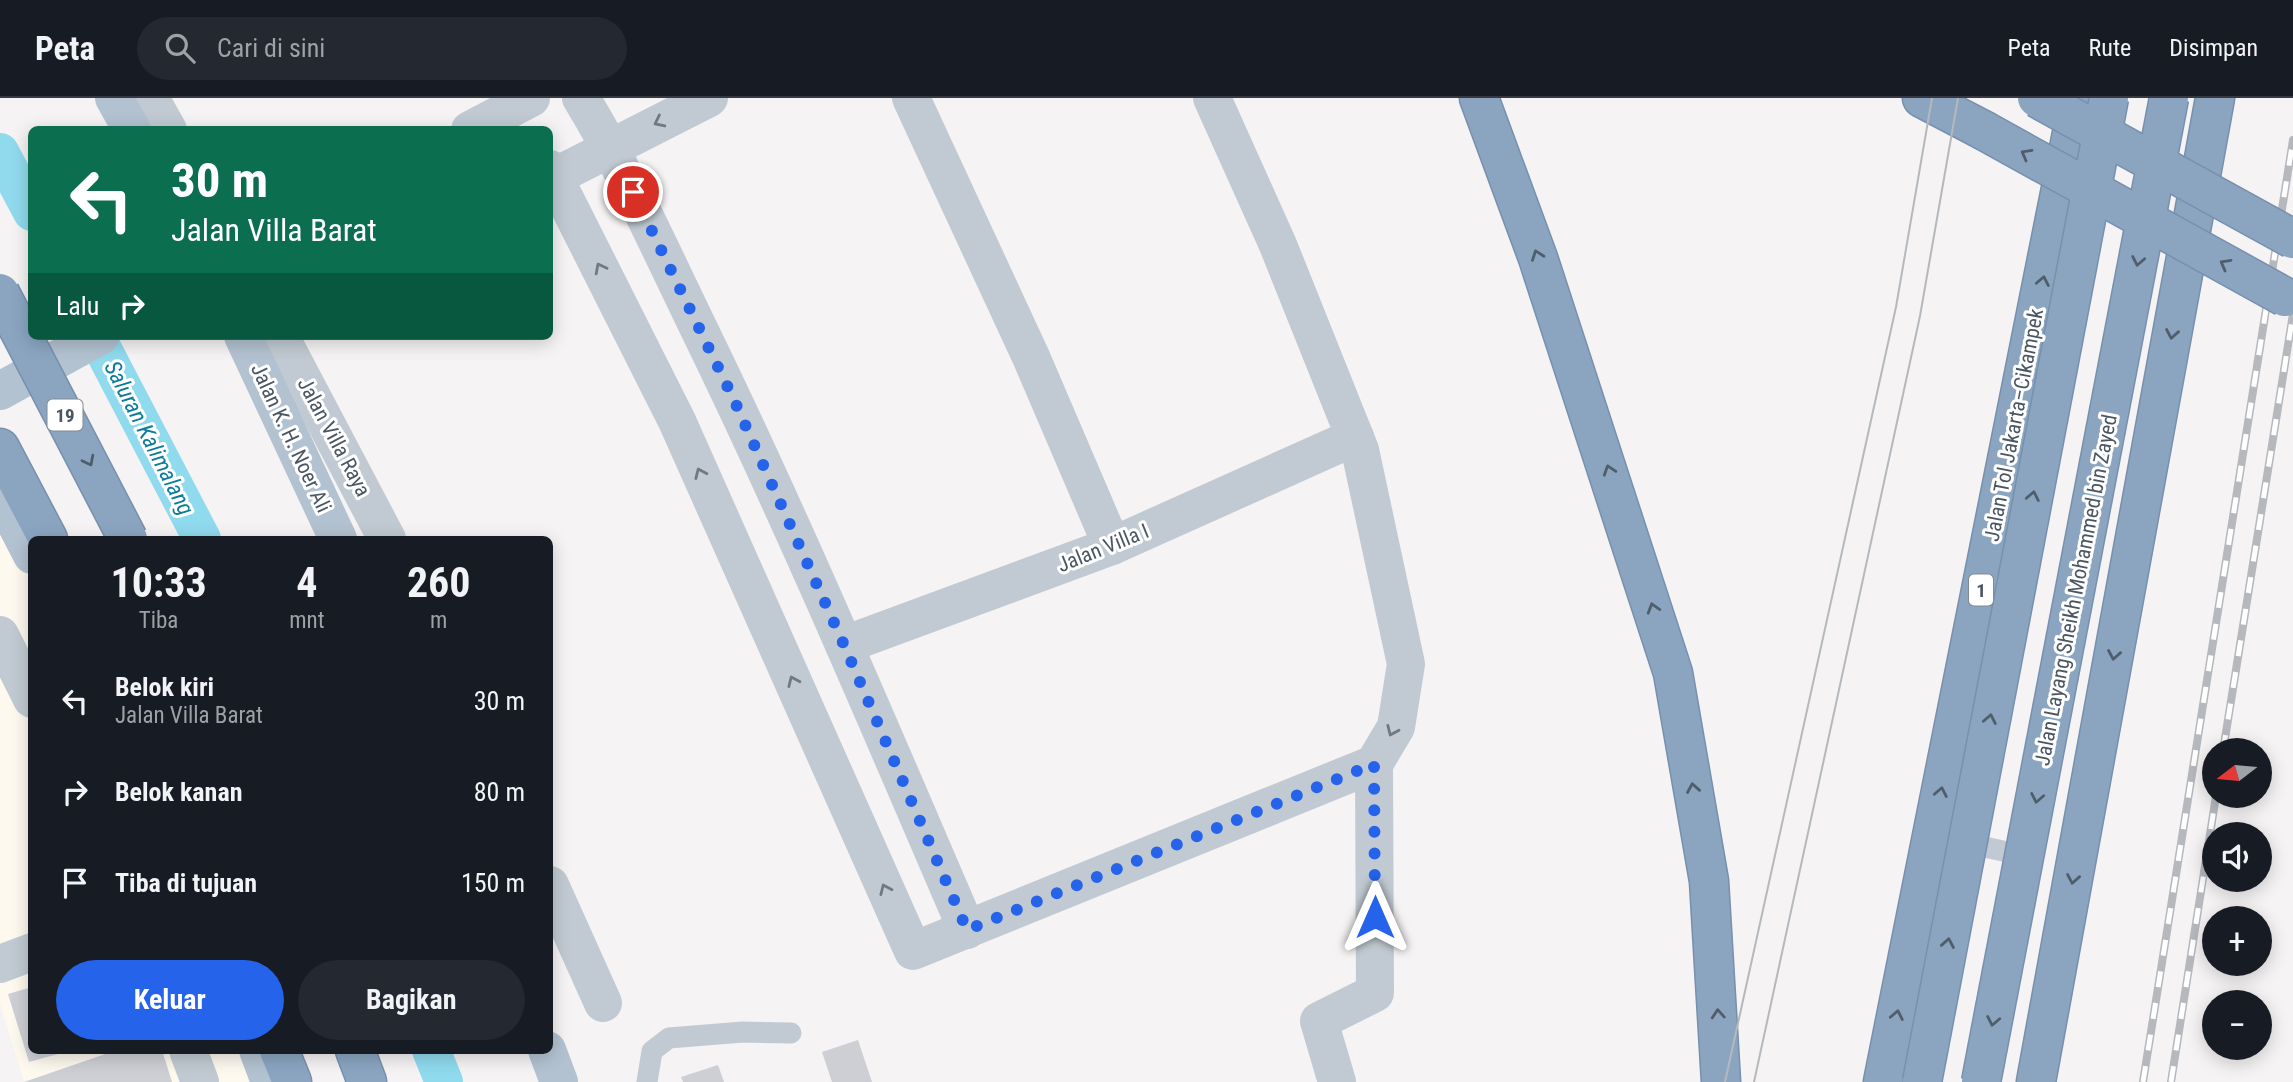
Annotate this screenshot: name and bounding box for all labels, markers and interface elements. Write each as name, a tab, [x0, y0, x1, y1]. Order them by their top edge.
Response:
search box	[137, 17, 627, 80]
text: Peta	[35, 29, 95, 68]
icon: search	[161, 29, 199, 67]
text: Cari di sini	[217, 33, 325, 63]
text: Peta	[2008, 34, 2051, 62]
text: Rute	[2089, 34, 2131, 62]
text: Disimpan	[2169, 34, 2258, 62]
one-way arrow	[654, 114, 666, 128]
one-way arrow	[2021, 149, 2033, 162]
text: 30 m	[171, 152, 268, 209]
icon: left	[56, 154, 147, 245]
pin	[603, 162, 663, 222]
icon: arrive	[614, 173, 652, 211]
text: Jalan Villa Barat	[171, 211, 377, 249]
one-way arrow	[1531, 249, 1545, 261]
one-way arrow	[2131, 255, 2146, 267]
one-way arrow	[2220, 259, 2233, 272]
one-way arrow	[595, 263, 609, 276]
one-way arrow	[2035, 275, 2050, 286]
icon: right	[113, 287, 151, 325]
text: Lalu	[56, 291, 99, 321]
street label: Jalan Tol Jakarta–Cikampek	[1980, 306, 2048, 543]
one-way arrow	[2165, 328, 2180, 340]
water label: Saluran Kalimalang	[99, 356, 199, 520]
street label: Jalan K. H. Noer Ali	[246, 360, 336, 516]
street label: Jalan Villa Raya	[293, 374, 375, 500]
road number: 19	[48, 400, 82, 430]
street label: Jalan Layang Sheikh Mohammed bin Zayed	[2030, 412, 2122, 768]
one-way arrow	[80, 454, 94, 467]
one-way arrow	[1603, 465, 1617, 477]
one-way arrow	[694, 468, 708, 480]
one-way arrow	[2024, 490, 2039, 502]
street label: Jalan Villa I	[1054, 519, 1152, 577]
text: 10:33	[110, 558, 207, 607]
text: 4	[296, 558, 317, 607]
text: 260	[407, 558, 471, 607]
road number: 1	[1969, 575, 1993, 606]
one-way arrow	[1646, 603, 1661, 615]
text: Tiba	[139, 607, 178, 634]
text: mnt	[289, 607, 324, 634]
text: m	[430, 607, 447, 634]
one-way arrow	[2107, 649, 2122, 661]
text: Belok kiri	[115, 672, 214, 702]
one-way arrow	[787, 675, 801, 688]
icon: left	[56, 682, 94, 720]
text: 30 m	[474, 686, 525, 716]
text: Jalan Villa Barat	[115, 702, 263, 729]
one-way arrow	[1982, 713, 1997, 725]
one-way arrow	[1386, 724, 1400, 736]
north arrow	[2202, 738, 2272, 808]
map controls	[2202, 738, 2272, 1060]
icon: right	[56, 773, 94, 811]
text: Belok kanan	[115, 777, 242, 807]
text: 80 m	[474, 777, 525, 807]
one-way arrow	[1686, 782, 1701, 794]
one-way arrow	[1933, 786, 1948, 798]
one-way arrow	[2030, 792, 2045, 804]
button: sound	[2202, 822, 2272, 892]
icon: arrive	[56, 864, 94, 902]
text: Tiba di tujuan	[115, 868, 257, 898]
text: 150 m	[461, 868, 525, 898]
one-way arrow	[2066, 873, 2081, 885]
position arrow	[1338, 880, 1412, 954]
one-way arrow	[879, 883, 893, 896]
button: +	[2202, 906, 2272, 976]
one-way arrow	[1940, 937, 1955, 949]
button: Keluar	[56, 960, 284, 1040]
button: Bagikan	[298, 960, 525, 1040]
button: −	[2202, 990, 2272, 1060]
one-way arrow	[1711, 1008, 1726, 1019]
one-way arrow	[1888, 1009, 1903, 1021]
one-way arrow	[1986, 1015, 2001, 1027]

